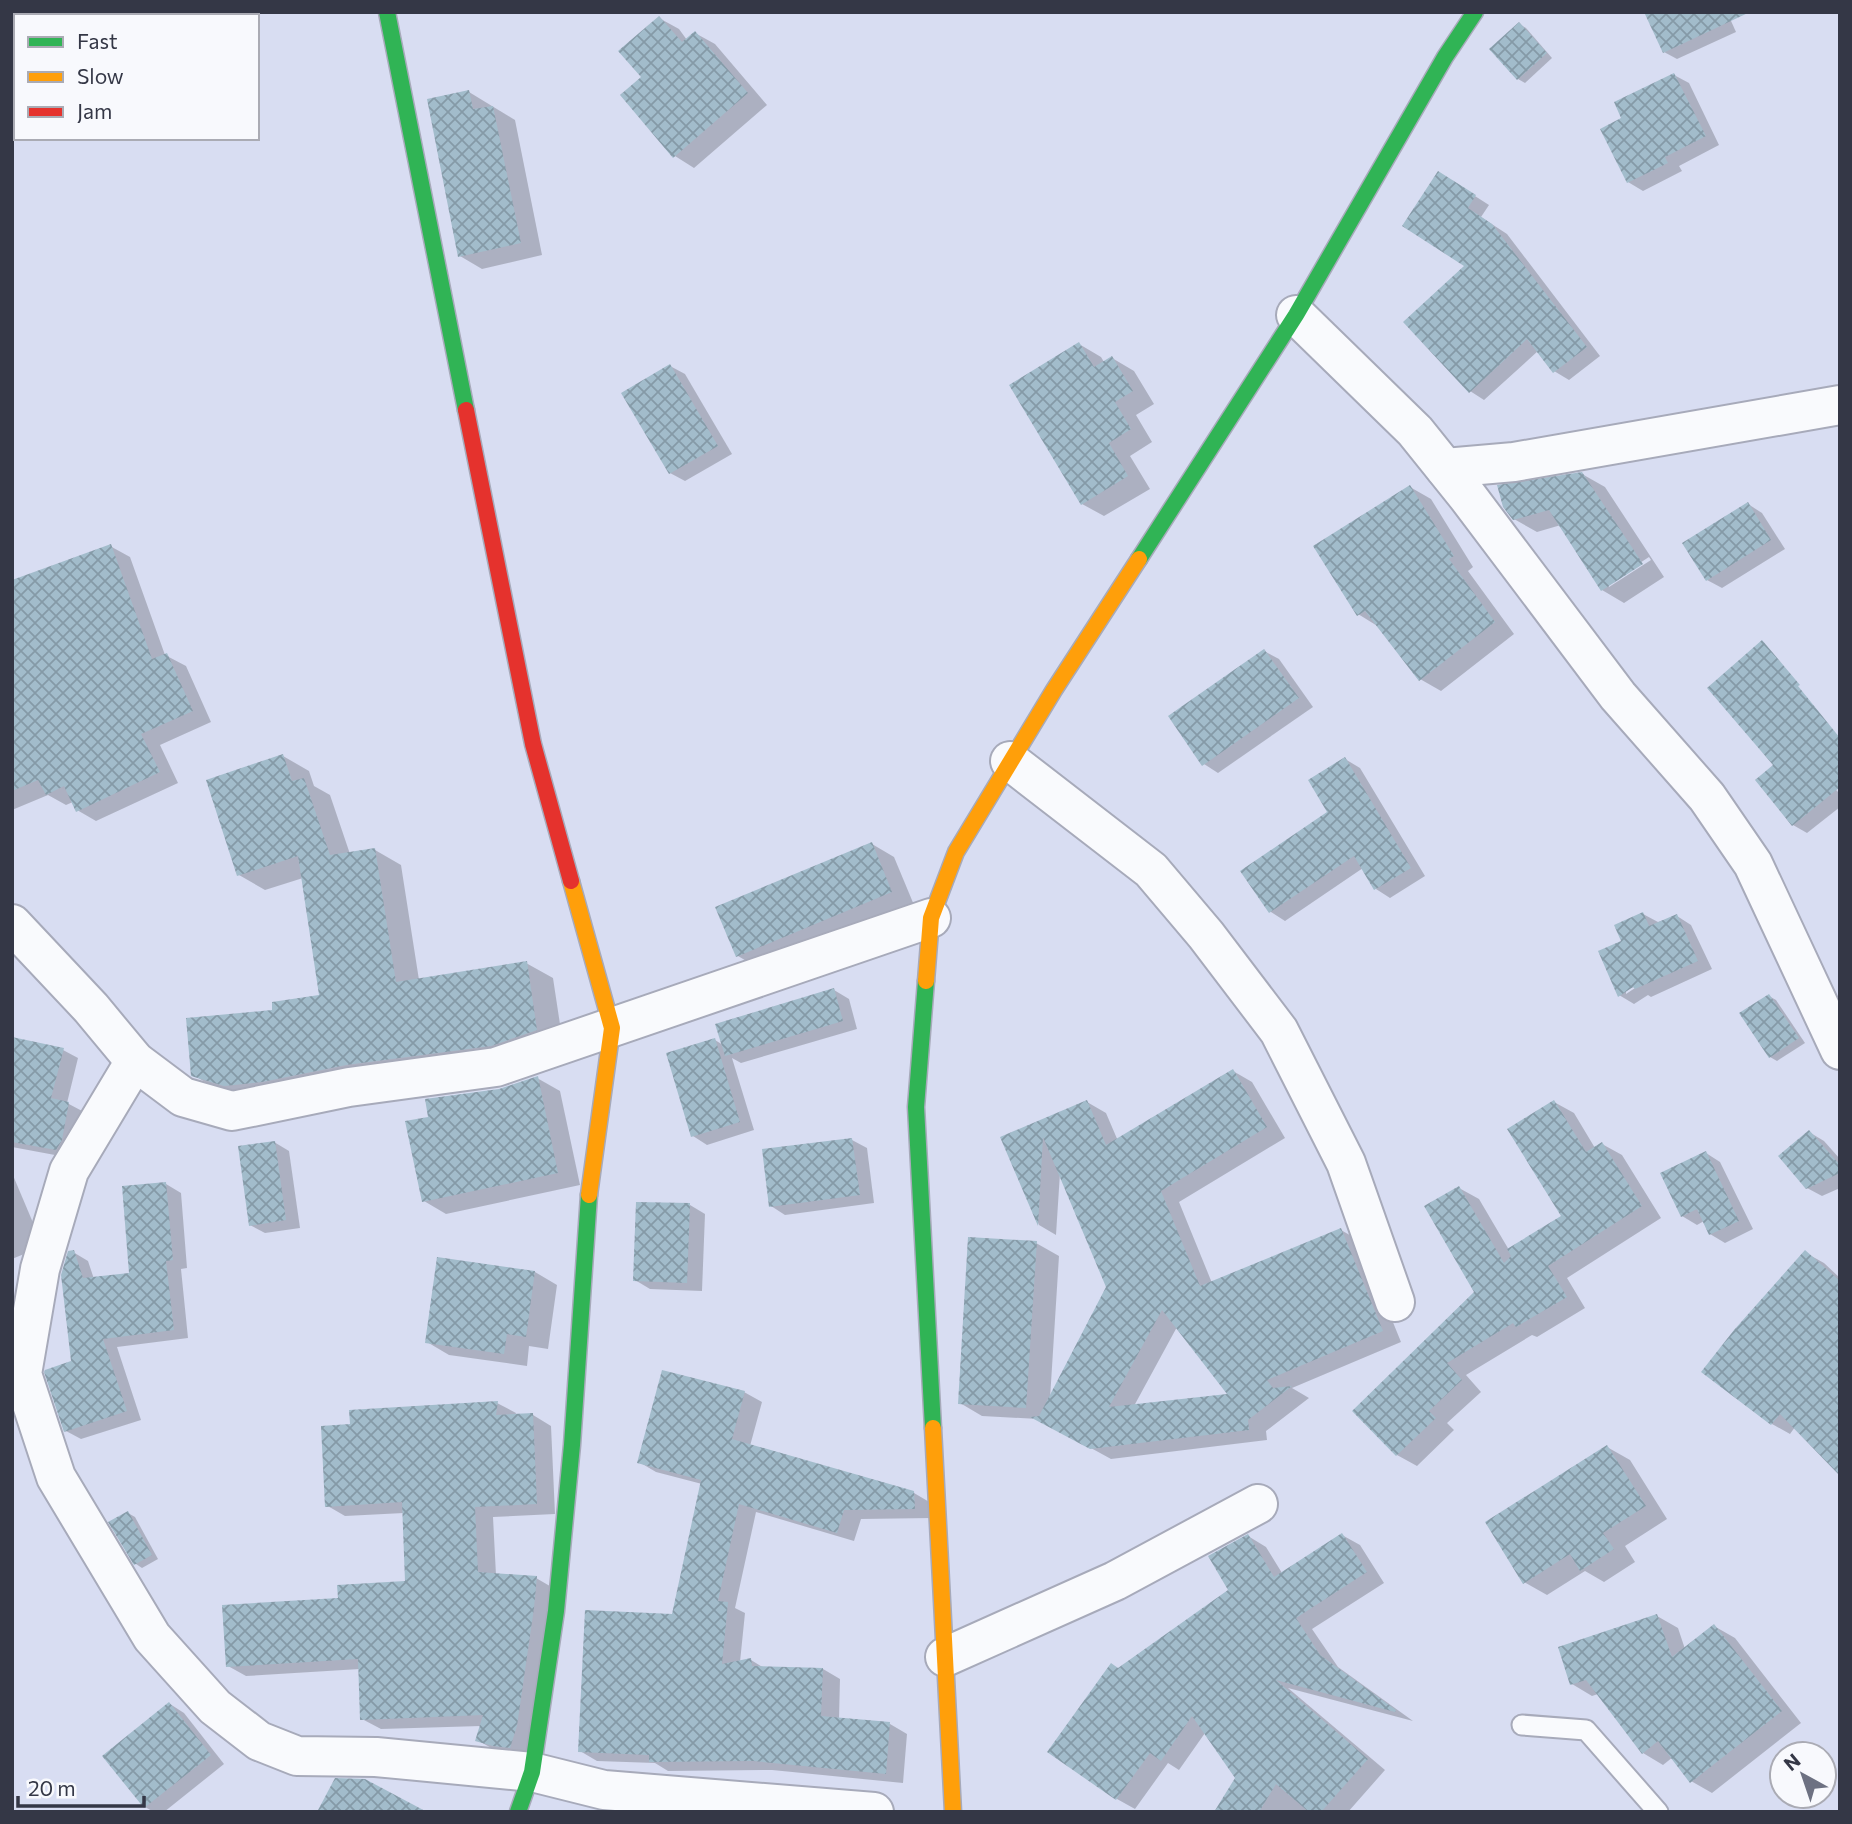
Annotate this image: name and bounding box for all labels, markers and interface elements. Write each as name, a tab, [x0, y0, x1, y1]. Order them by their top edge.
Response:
legend	[14, 14, 259, 140]
text: Fast	[77, 28, 118, 53]
text: Slow	[77, 63, 124, 88]
text: Jam	[77, 98, 112, 123]
north arrow	[1768, 1740, 1838, 1810]
text: N	[1779, 1748, 1805, 1775]
scale bar	[18, 1764, 144, 1808]
text: 20 m	[28, 1775, 76, 1800]

